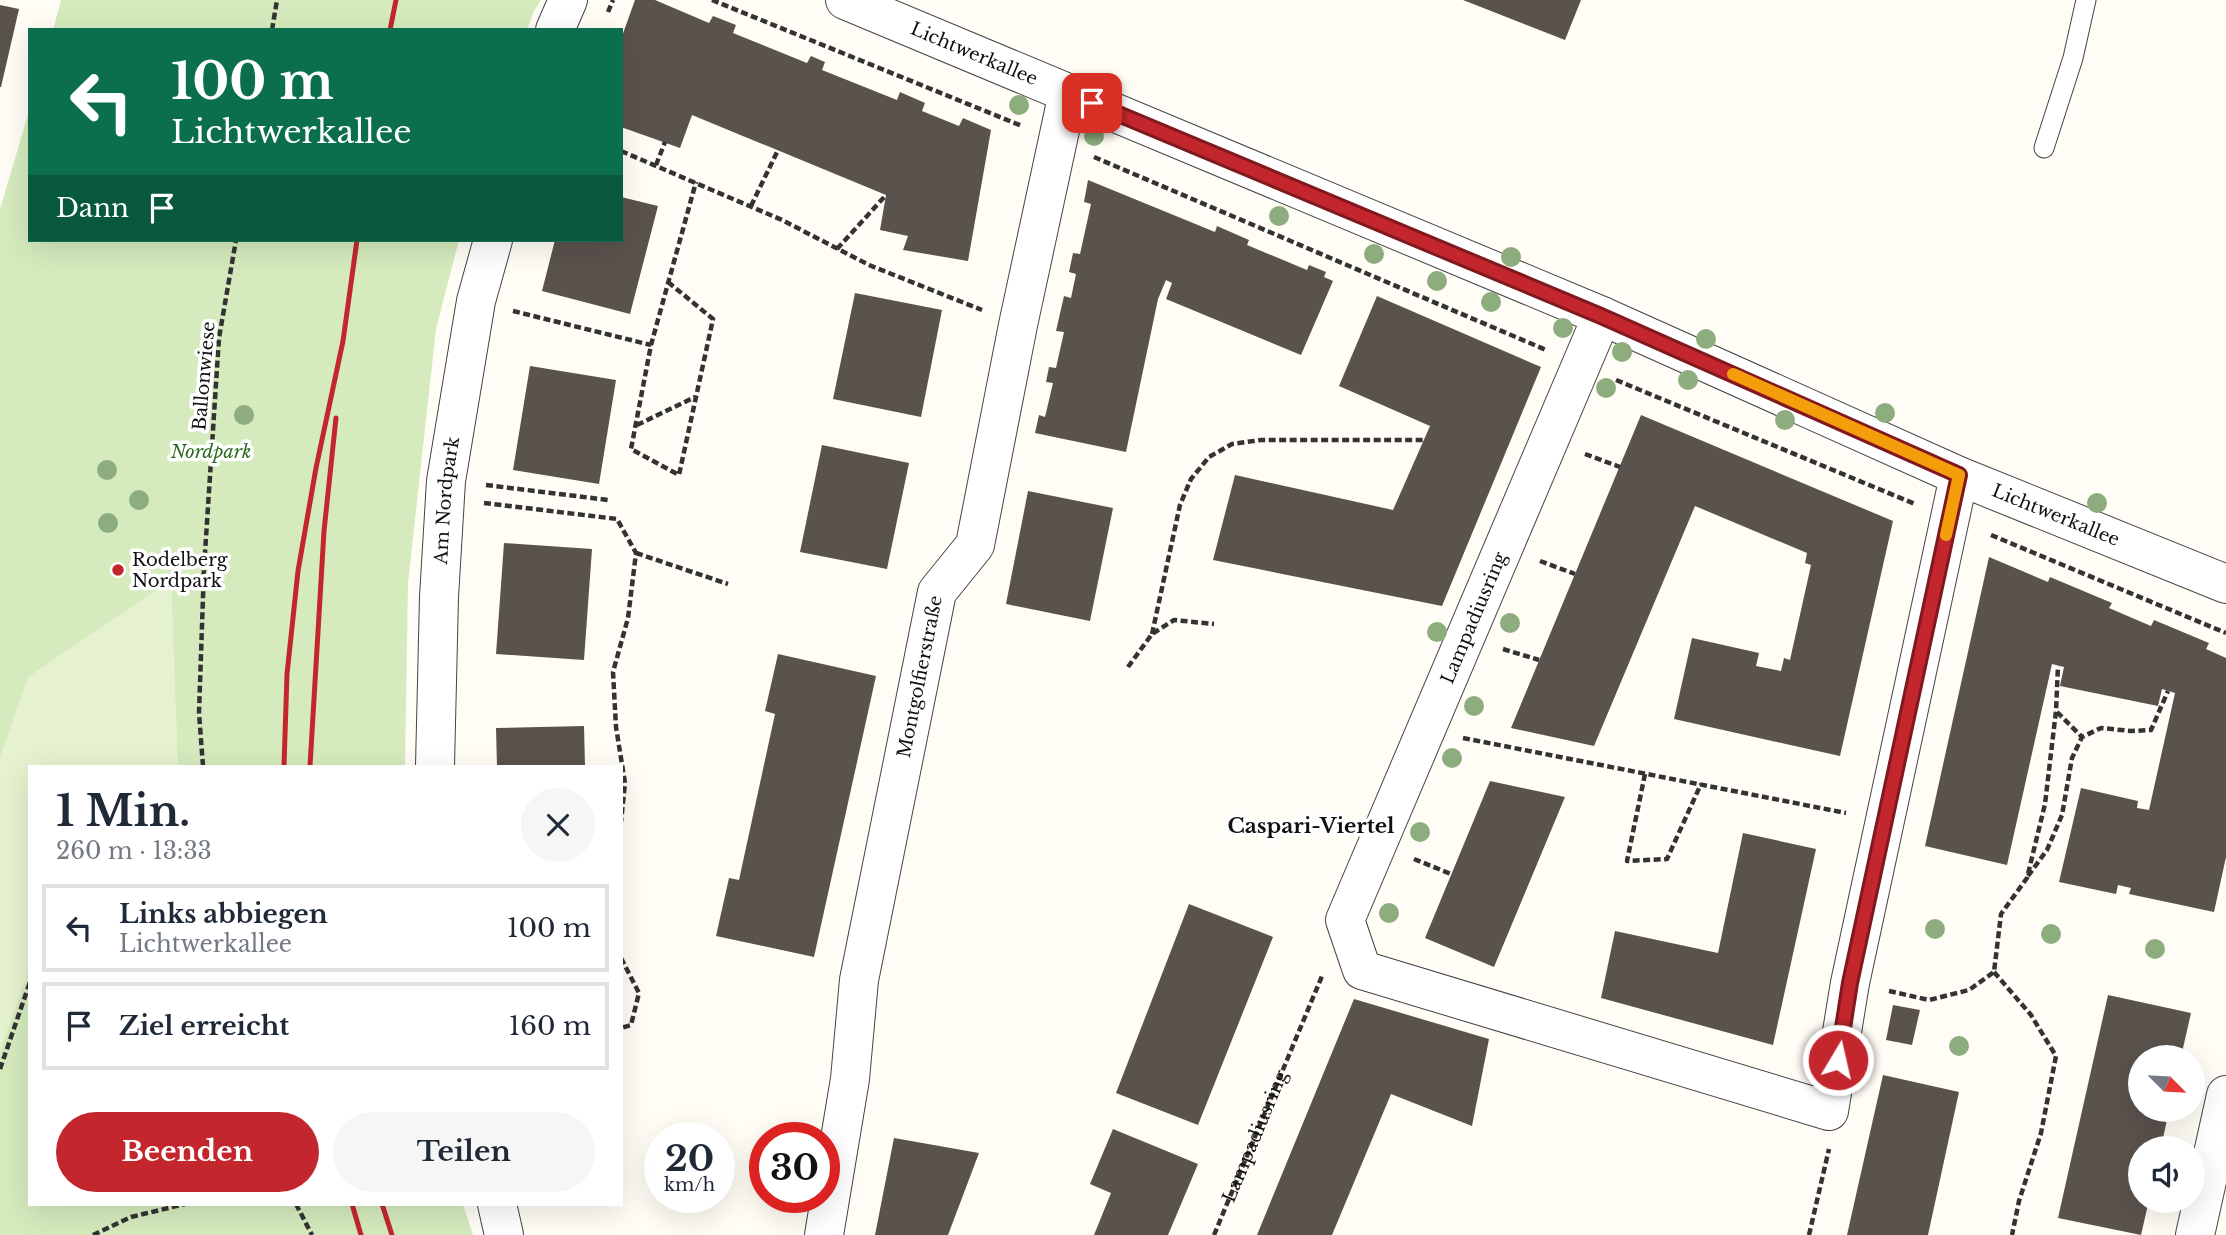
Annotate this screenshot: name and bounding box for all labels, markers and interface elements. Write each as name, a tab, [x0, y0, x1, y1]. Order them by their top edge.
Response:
street label: Lichtwerkallee	[907, 18, 1041, 90]
text: 100 m	[171, 51, 334, 112]
icon: left	[56, 56, 147, 147]
pin	[1062, 73, 1122, 133]
icon: arrive	[1073, 84, 1111, 122]
text: Lichtwerkallee	[171, 112, 412, 152]
icon: arrive	[143, 189, 181, 227]
text: Dann	[56, 192, 129, 224]
street label: Ballonwiese	[188, 320, 220, 432]
street label: Am Nordpark	[430, 435, 464, 566]
park label: Nordpark	[170, 441, 251, 463]
street label: Lichtwerkallee	[1989, 480, 2123, 551]
place label: Rodelberg Nordpark	[132, 549, 228, 592]
street label: Lampadiusring	[1436, 549, 1512, 687]
marker: Rodelberg Nordpark	[110, 562, 126, 578]
street label: Montgolfierstraße	[893, 593, 947, 760]
text: 1 Min.	[56, 785, 190, 837]
button: close	[521, 788, 595, 862]
district label: Caspari-Viertel	[1227, 813, 1395, 839]
text: 260 m · 13:33	[56, 837, 212, 865]
text: Links abbiegen	[119, 898, 328, 930]
icon: left	[60, 909, 98, 947]
text: 100 m	[507, 912, 591, 944]
text: Lichtwerkallee	[119, 930, 292, 958]
icon: arrive	[60, 1007, 98, 1045]
text: Ziel erreicht	[119, 1010, 289, 1042]
text: 160 m	[509, 1010, 591, 1042]
position arrow	[1801, 1023, 1875, 1097]
north arrow	[2128, 1045, 2205, 1122]
map controls	[2128, 1045, 2205, 1213]
street label: Lampadiusring	[1218, 1067, 1293, 1206]
button: Beenden	[56, 1112, 319, 1192]
button: Teilen	[333, 1112, 595, 1192]
speed limit sign: 30	[749, 1122, 840, 1213]
button: sound	[2128, 1136, 2205, 1213]
text: 20	[665, 1137, 714, 1180]
text: km/h	[664, 1174, 715, 1196]

